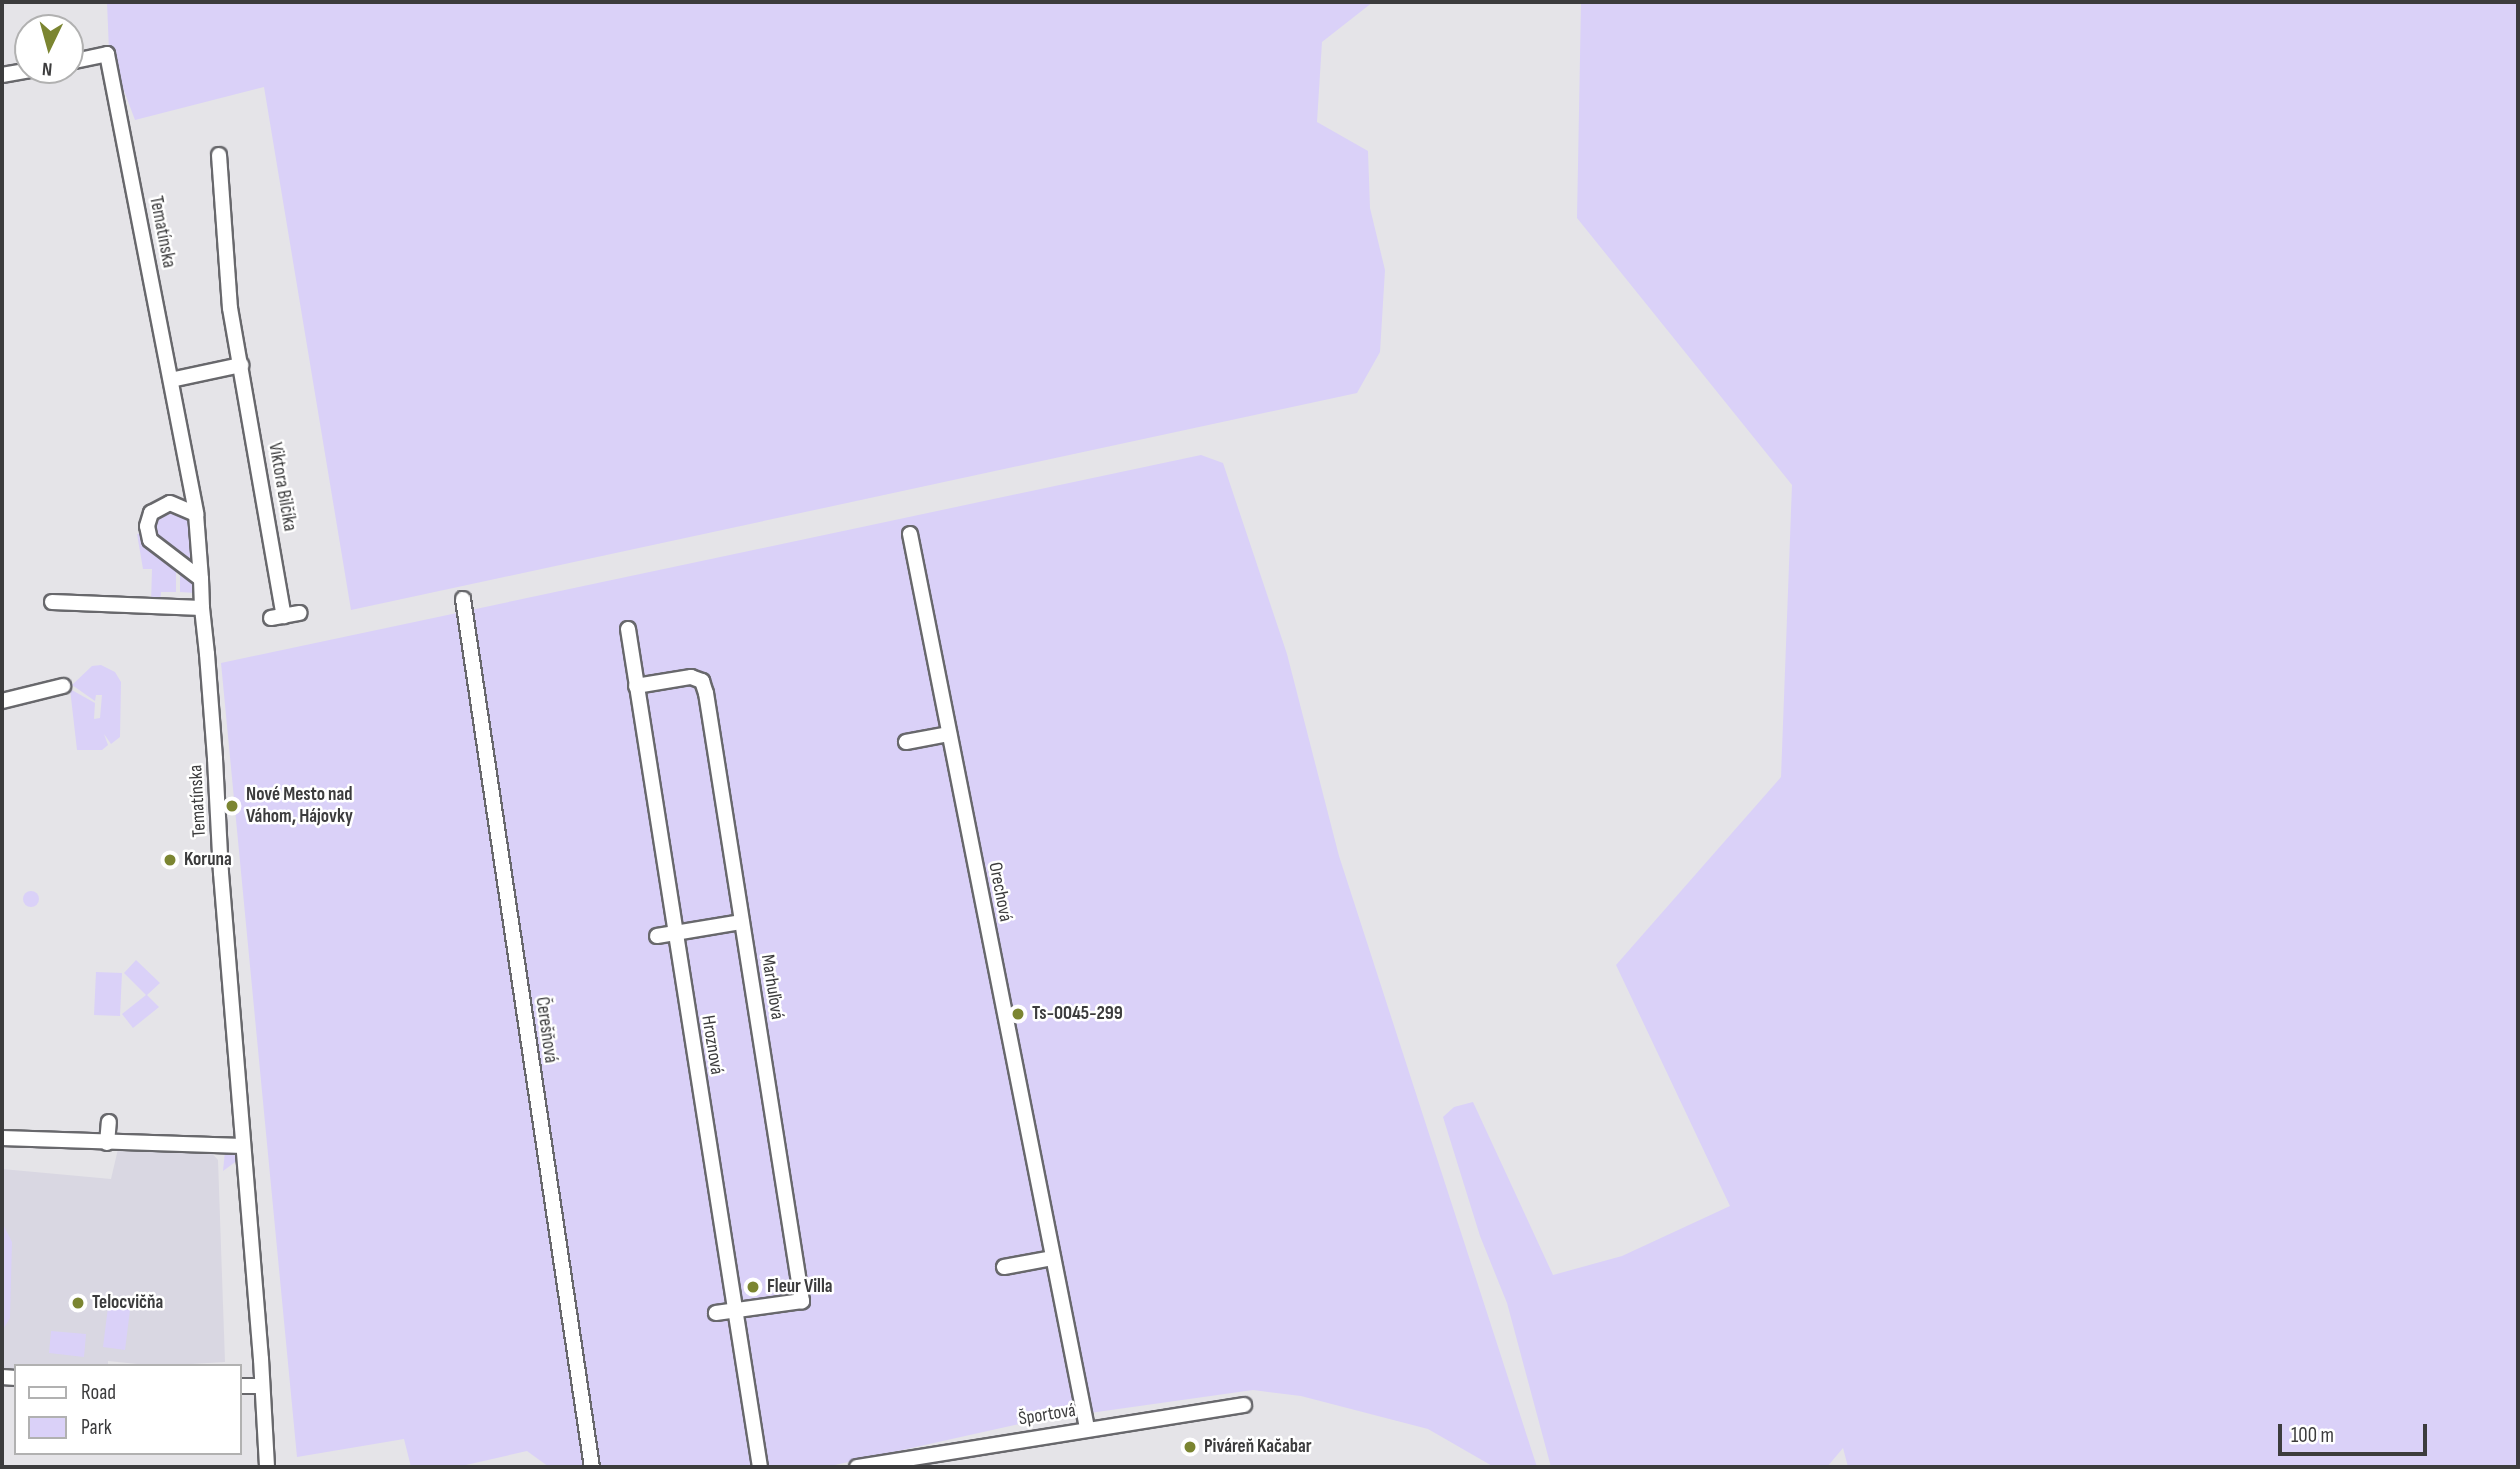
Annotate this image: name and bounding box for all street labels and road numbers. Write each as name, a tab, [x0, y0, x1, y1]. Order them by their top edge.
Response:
street label: Tematínska	[144, 194, 180, 270]
street label: Viktora Bilčíka	[263, 441, 301, 533]
street label: Tematínska	[185, 764, 211, 838]
street label: Orechová	[983, 860, 1017, 924]
street label: Marhuľová	[756, 953, 788, 1021]
street label: Čerešňová	[530, 995, 562, 1065]
street label: Hroznová	[696, 1014, 728, 1076]
street label: Športová	[1017, 1399, 1077, 1431]

